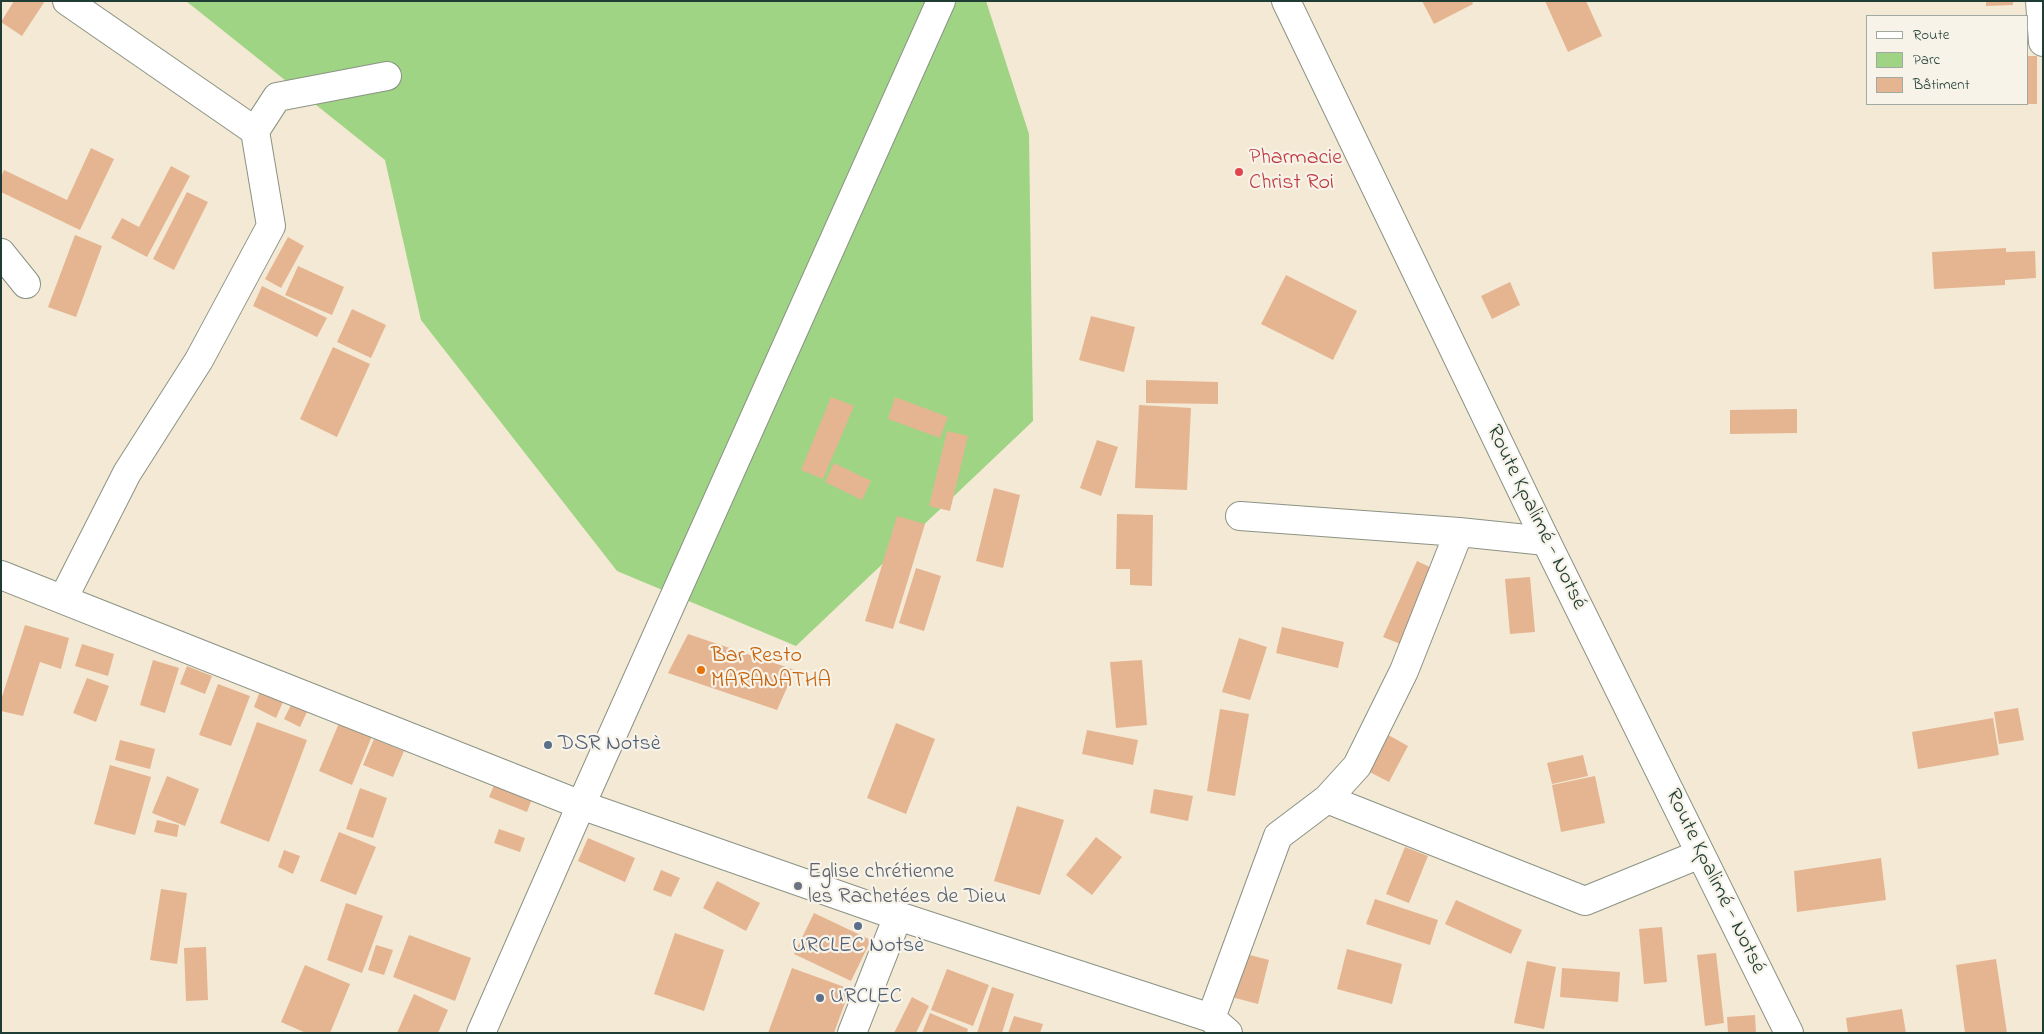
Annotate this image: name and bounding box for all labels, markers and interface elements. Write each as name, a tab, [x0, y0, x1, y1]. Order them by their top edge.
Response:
legend	[1866, 15, 2029, 105]
text: Route	[1913, 24, 1949, 46]
text: Parc	[1913, 49, 1940, 71]
text: Bâtiment	[1913, 74, 1970, 96]
place label: Pharmacie Christ Roi	[1249, 146, 1342, 198]
marker: Pharmacie Christ Roi	[1233, 166, 1245, 178]
street label: Route Kpalimé - Notsé	[1479, 421, 1591, 615]
place label: Bar Resto MARANATHA	[711, 644, 831, 696]
marker: Bar Resto MARANATHA	[695, 664, 707, 676]
place label: DSR Notsè	[558, 732, 661, 758]
marker: DSR Notsè	[542, 739, 554, 751]
street label: Route Kpalimé - Notsé	[1658, 785, 1770, 979]
place label: Eglise chrétienne les Rachetées de Dieu	[808, 860, 1006, 911]
marker: Eglise chrétienne les Rachetées de Dieu	[792, 880, 804, 892]
marker: URCLEC Notsè	[852, 920, 864, 932]
place label: URCLEC Notsè	[792, 934, 924, 960]
place label: URCLEC	[830, 985, 902, 1011]
marker: URCLEC	[814, 992, 826, 1004]

